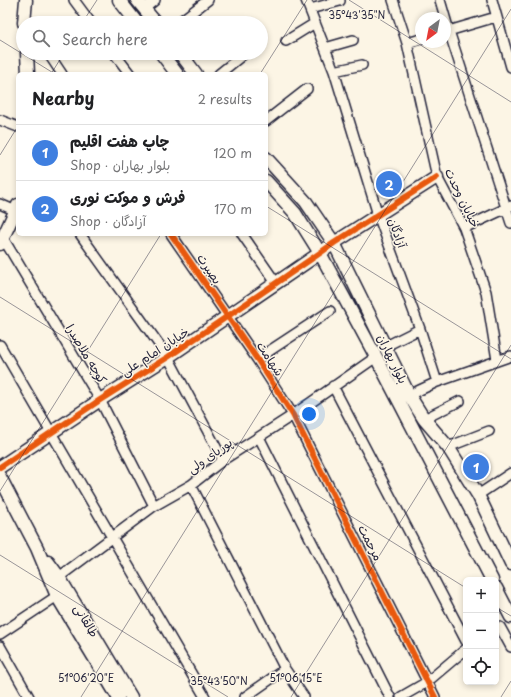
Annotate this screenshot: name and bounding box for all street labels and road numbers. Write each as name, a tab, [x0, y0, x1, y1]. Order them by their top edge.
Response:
street label: خیابان وحدت	[441, 165, 485, 230]
street label: آزادگان	[384, 215, 412, 251]
street label: بصیرت	[193, 250, 227, 287]
street label: کوچه ملاصدرا	[62, 320, 112, 387]
street label: خیابان امام علی	[117, 322, 193, 381]
street label: بلوار بهاران	[373, 331, 413, 386]
street label: شهامت	[253, 338, 289, 379]
street label: پوریای ولی	[183, 433, 236, 477]
street label: مرحمت	[354, 521, 388, 564]
street label: طالقانی	[70, 601, 104, 640]

